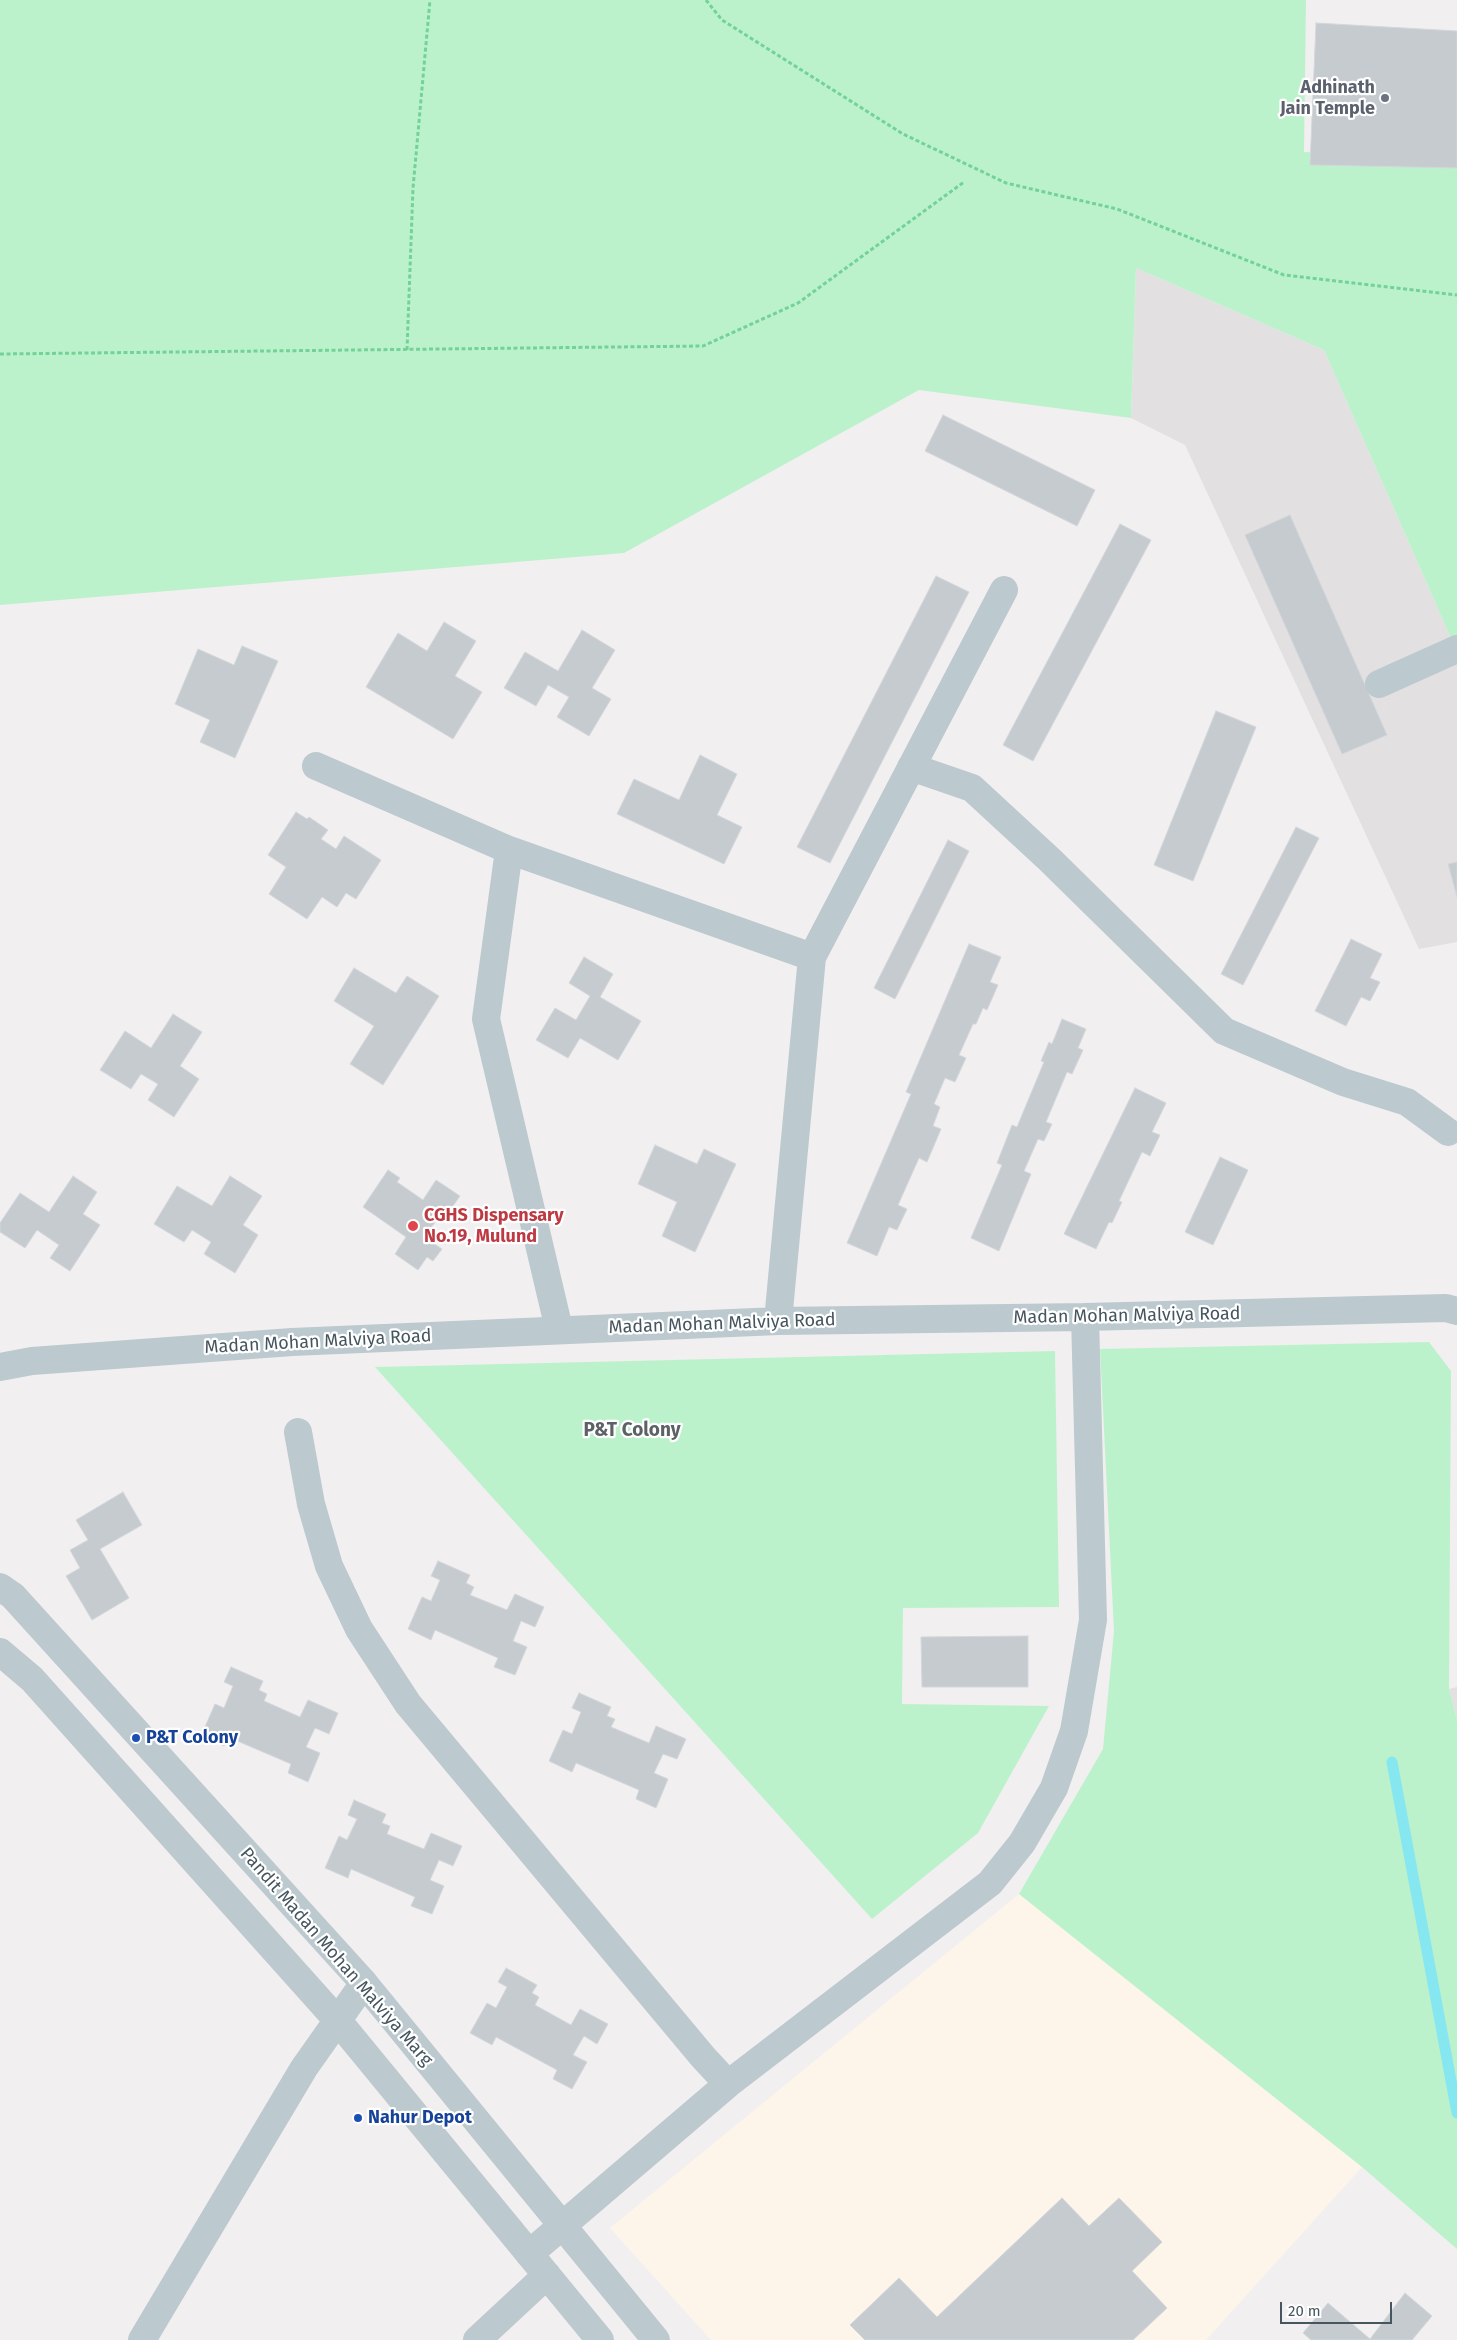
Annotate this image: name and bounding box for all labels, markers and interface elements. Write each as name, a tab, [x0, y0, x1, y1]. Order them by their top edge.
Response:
place label: Adhinath Jain Temple	[1280, 77, 1375, 120]
marker: Adhinath Jain Temple	[1379, 92, 1391, 104]
place label: CGHS Dispensary No.19, Mulund	[424, 1205, 564, 1248]
marker: CGHS Dispensary No.19, Mulund	[406, 1219, 420, 1233]
street label: Madan Mohan Malviya Road	[1013, 1303, 1241, 1329]
street label: Madan Mohan Malviya Road	[608, 1309, 836, 1339]
street label: Madan Mohan Malviya Road	[204, 1325, 432, 1359]
district label: P&T Colony	[583, 1420, 681, 1442]
place label: P&T Colony	[146, 1727, 238, 1749]
marker: P&T Colony	[130, 1732, 142, 1744]
street label: Pandit Madan Mohan Malviya Marg	[235, 1843, 437, 2071]
place label: Nahur Depot	[368, 2107, 472, 2129]
marker: Nahur Depot	[352, 2112, 364, 2124]
scale bar	[1282, 2292, 1394, 2324]
text: 20 m	[1288, 2302, 1321, 2320]

